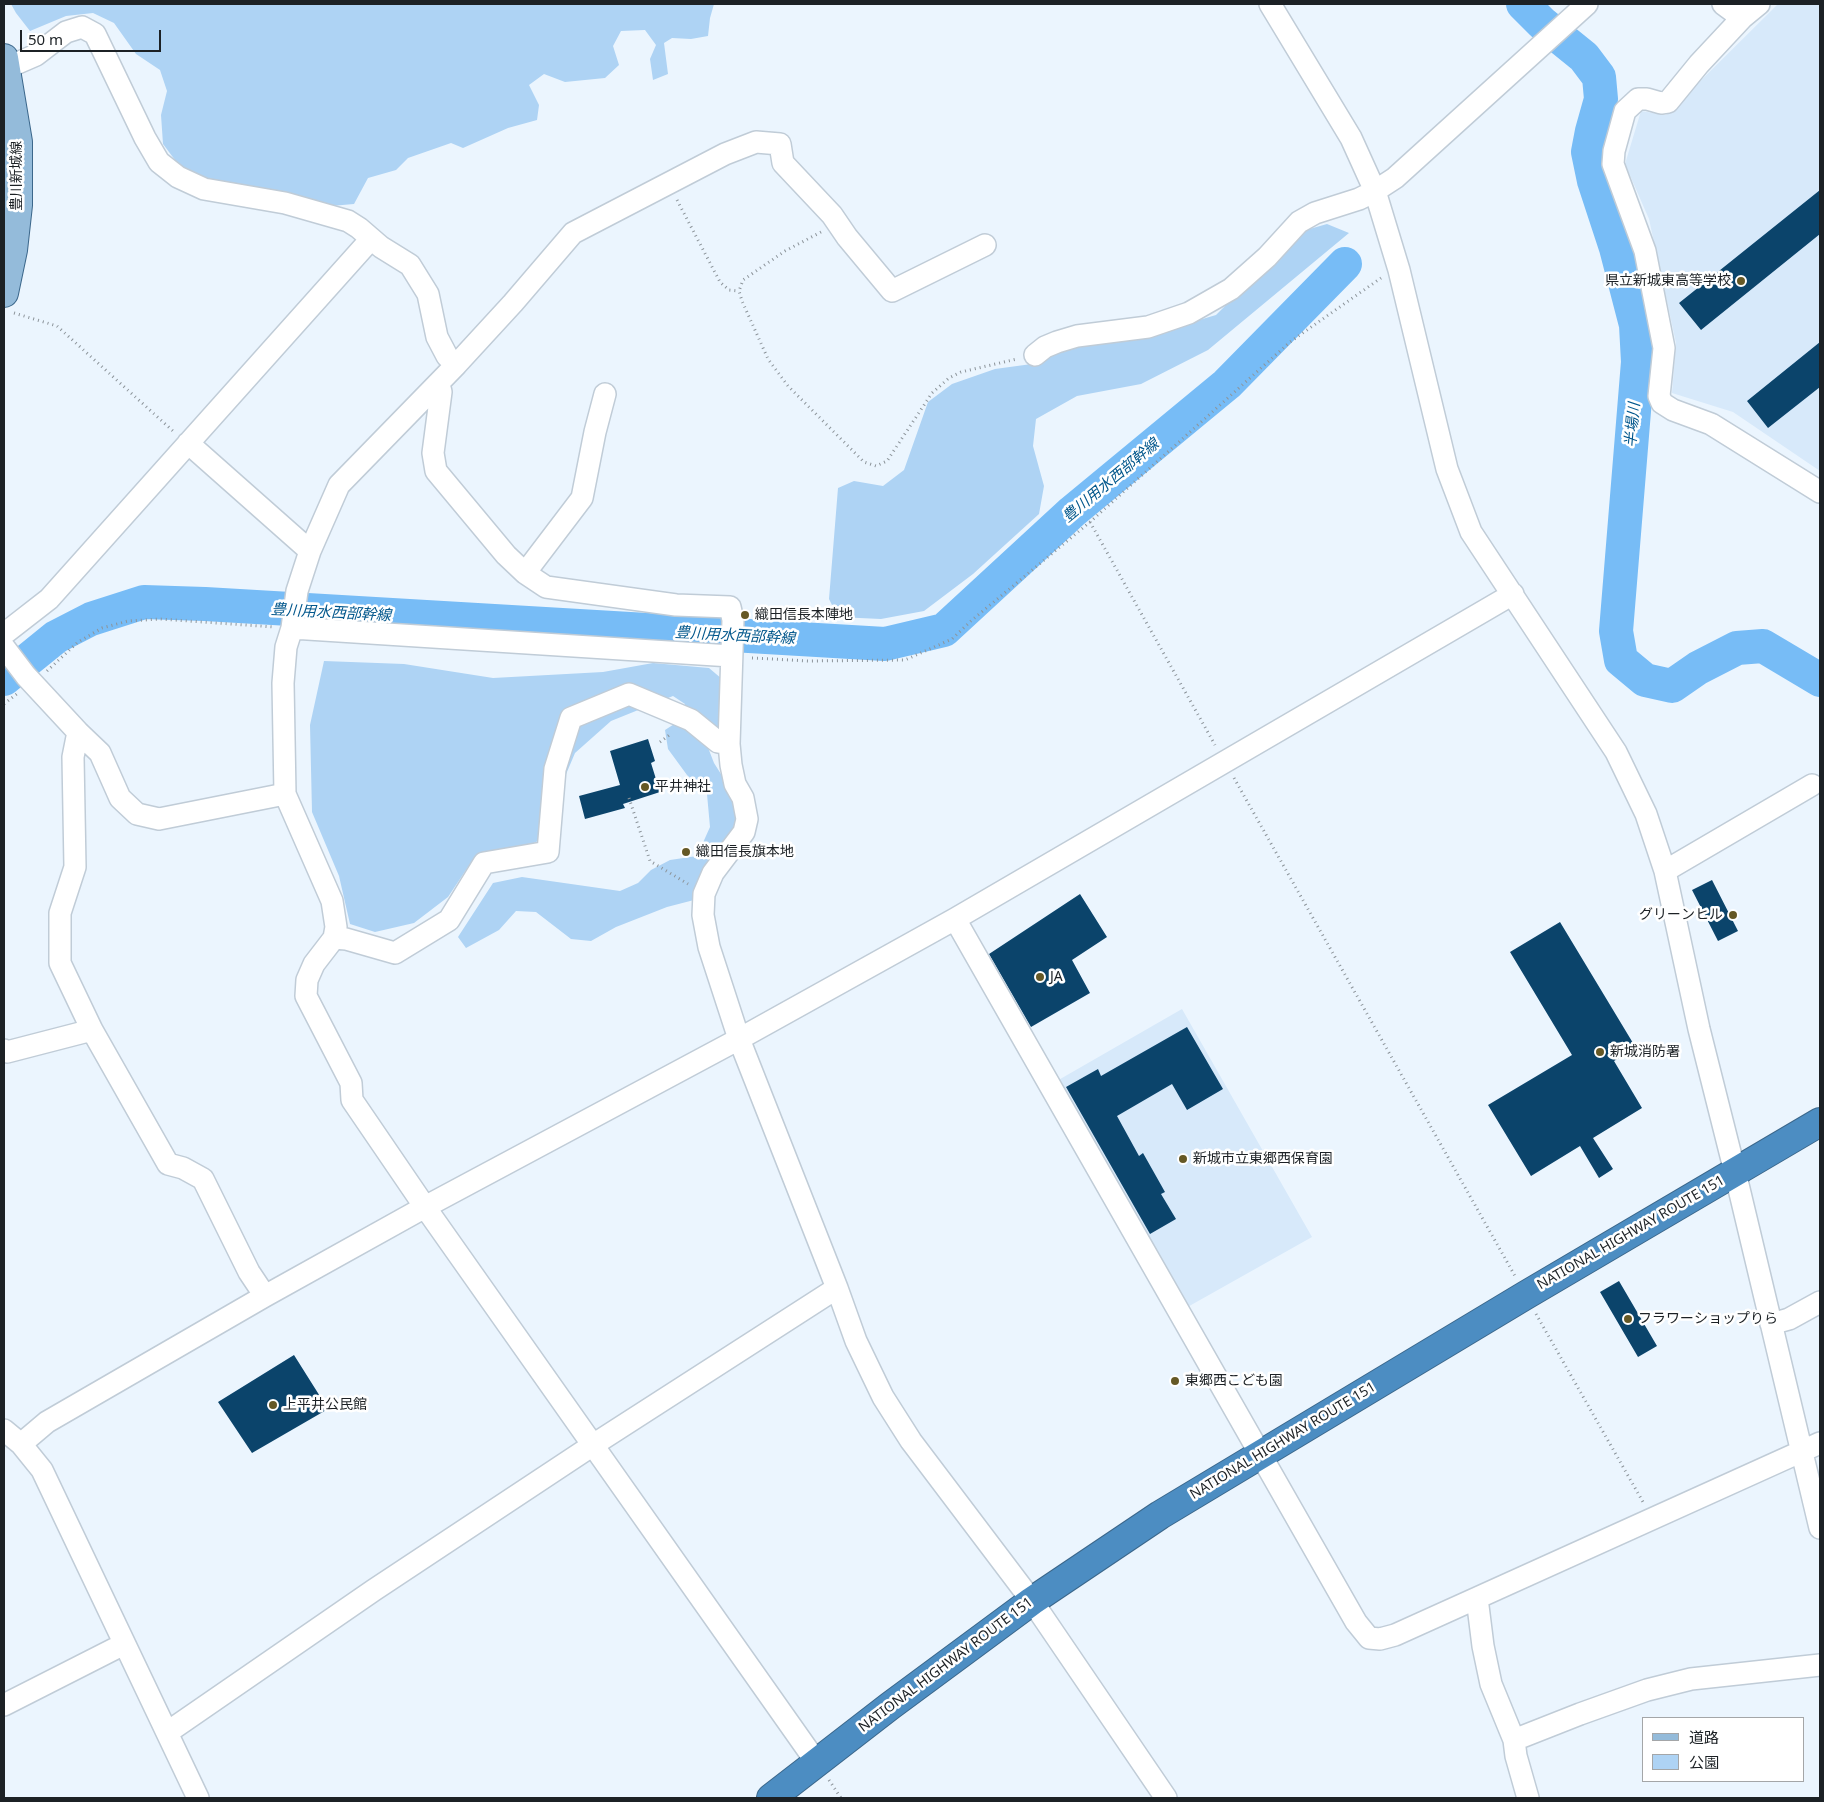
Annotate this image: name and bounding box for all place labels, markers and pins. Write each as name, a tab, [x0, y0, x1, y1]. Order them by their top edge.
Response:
place label: 県立新城東高等学校	[1605, 273, 1731, 289]
marker: 県立新城東高等学校	[1735, 275, 1747, 287]
place label: 織田信長本陣地	[755, 607, 853, 623]
marker: 織田信長本陣地	[739, 609, 751, 621]
place label: 平井神社	[655, 779, 711, 795]
marker: 平井神社	[639, 781, 651, 793]
place label: 織田信長旗本地	[696, 844, 794, 860]
marker: 織田信長旗本地	[680, 846, 692, 858]
place label: グリーンヒル	[1639, 907, 1723, 923]
marker: グリーンヒル	[1727, 909, 1739, 921]
place label: JA	[1050, 969, 1063, 985]
marker: JA	[1034, 971, 1046, 983]
place label: 新城消防署	[1610, 1044, 1680, 1060]
marker: 新城消防署	[1594, 1046, 1606, 1058]
place label: 新城市立東郷西保育園	[1193, 1151, 1333, 1167]
marker: 新城市立東郷西保育園	[1177, 1153, 1189, 1165]
place label: フラワーショップりら	[1638, 1311, 1778, 1327]
marker: フラワーショップりら	[1622, 1313, 1634, 1325]
place label: 東郷西こども園	[1185, 1373, 1283, 1389]
marker: 東郷西こども園	[1169, 1375, 1181, 1387]
place label: 上平井公民館	[283, 1397, 367, 1413]
marker: 上平井公民館	[267, 1399, 279, 1411]

